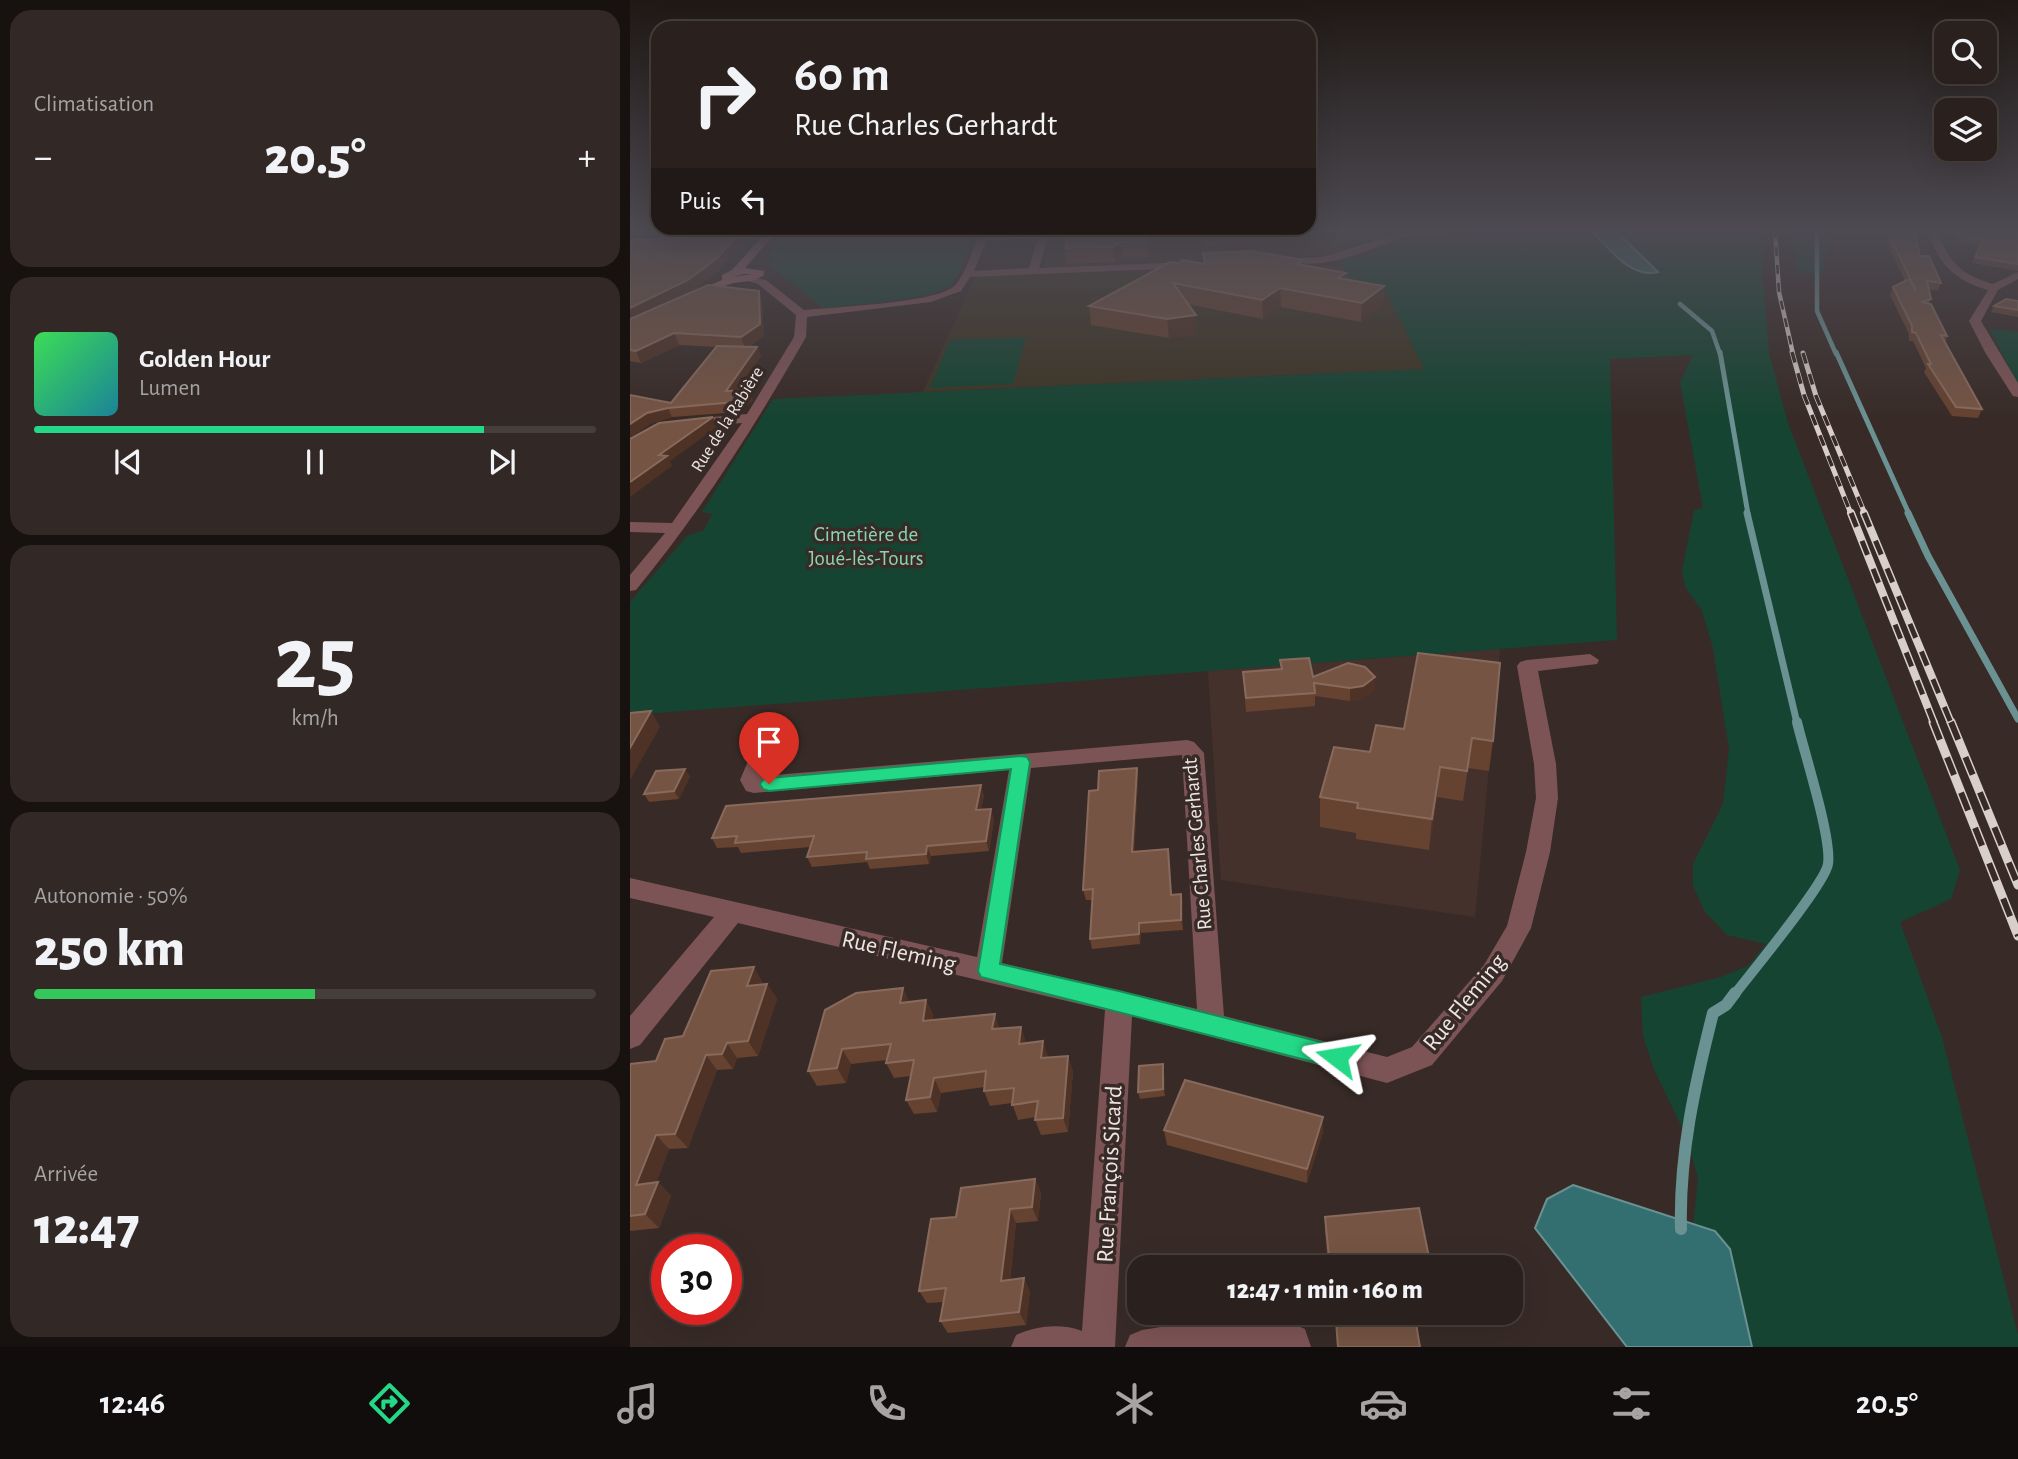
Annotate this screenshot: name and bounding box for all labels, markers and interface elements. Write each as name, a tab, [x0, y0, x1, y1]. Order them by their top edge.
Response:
map controls	[1934, 21, 1997, 161]
button: search	[1934, 21, 1997, 84]
icon: right	[679, 49, 770, 140]
text: 60 m	[794, 51, 890, 100]
text: Climatisation	[34, 93, 154, 116]
button: layers	[1934, 98, 1997, 161]
text: Rue Charles Gerhardt	[794, 109, 1057, 141]
text: 20.5°	[264, 131, 366, 183]
text: −	[34, 139, 52, 177]
text: +	[578, 139, 596, 177]
icon: left	[735, 182, 773, 220]
text: Puis	[679, 188, 721, 214]
text: Golden Hour	[139, 346, 270, 372]
street label: Rue de la Rabière	[688, 364, 767, 475]
text: Lumen	[139, 377, 201, 400]
icon: previous	[109, 443, 147, 481]
icon: pause	[296, 443, 334, 481]
icon: next	[483, 443, 521, 481]
park label: Cimetière de Joué-lès-Tours	[808, 524, 924, 569]
text: 25	[274, 614, 356, 705]
text: km/h	[291, 707, 339, 730]
pin	[739, 712, 799, 784]
icon: arrive	[750, 723, 788, 761]
street label: Rue Charles Gerhardt	[1179, 757, 1215, 931]
text: Autonomie · 50%	[34, 885, 188, 908]
text: 250 km	[34, 923, 185, 975]
street label: Rue Fleming	[839, 927, 959, 977]
street label: Rue Fleming	[1419, 950, 1511, 1055]
position arrow	[1300, 1020, 1374, 1094]
street label: Rue François Sicard	[1093, 1085, 1127, 1263]
text: Arrivée	[34, 1163, 98, 1186]
text: 12:47	[34, 1201, 140, 1253]
speed limit sign: 30	[651, 1234, 742, 1325]
text: 12:47 · 1 min · 160 m	[1227, 1277, 1423, 1303]
icon: directions	[365, 1379, 414, 1428]
icon: music	[613, 1379, 662, 1428]
icon: phone	[862, 1379, 911, 1428]
icon: climate	[1110, 1379, 1159, 1428]
icon: car	[1359, 1379, 1408, 1428]
icon: filters	[1607, 1379, 1656, 1428]
text: 12:46	[100, 1387, 165, 1419]
text: 20.5°	[1856, 1387, 1918, 1419]

